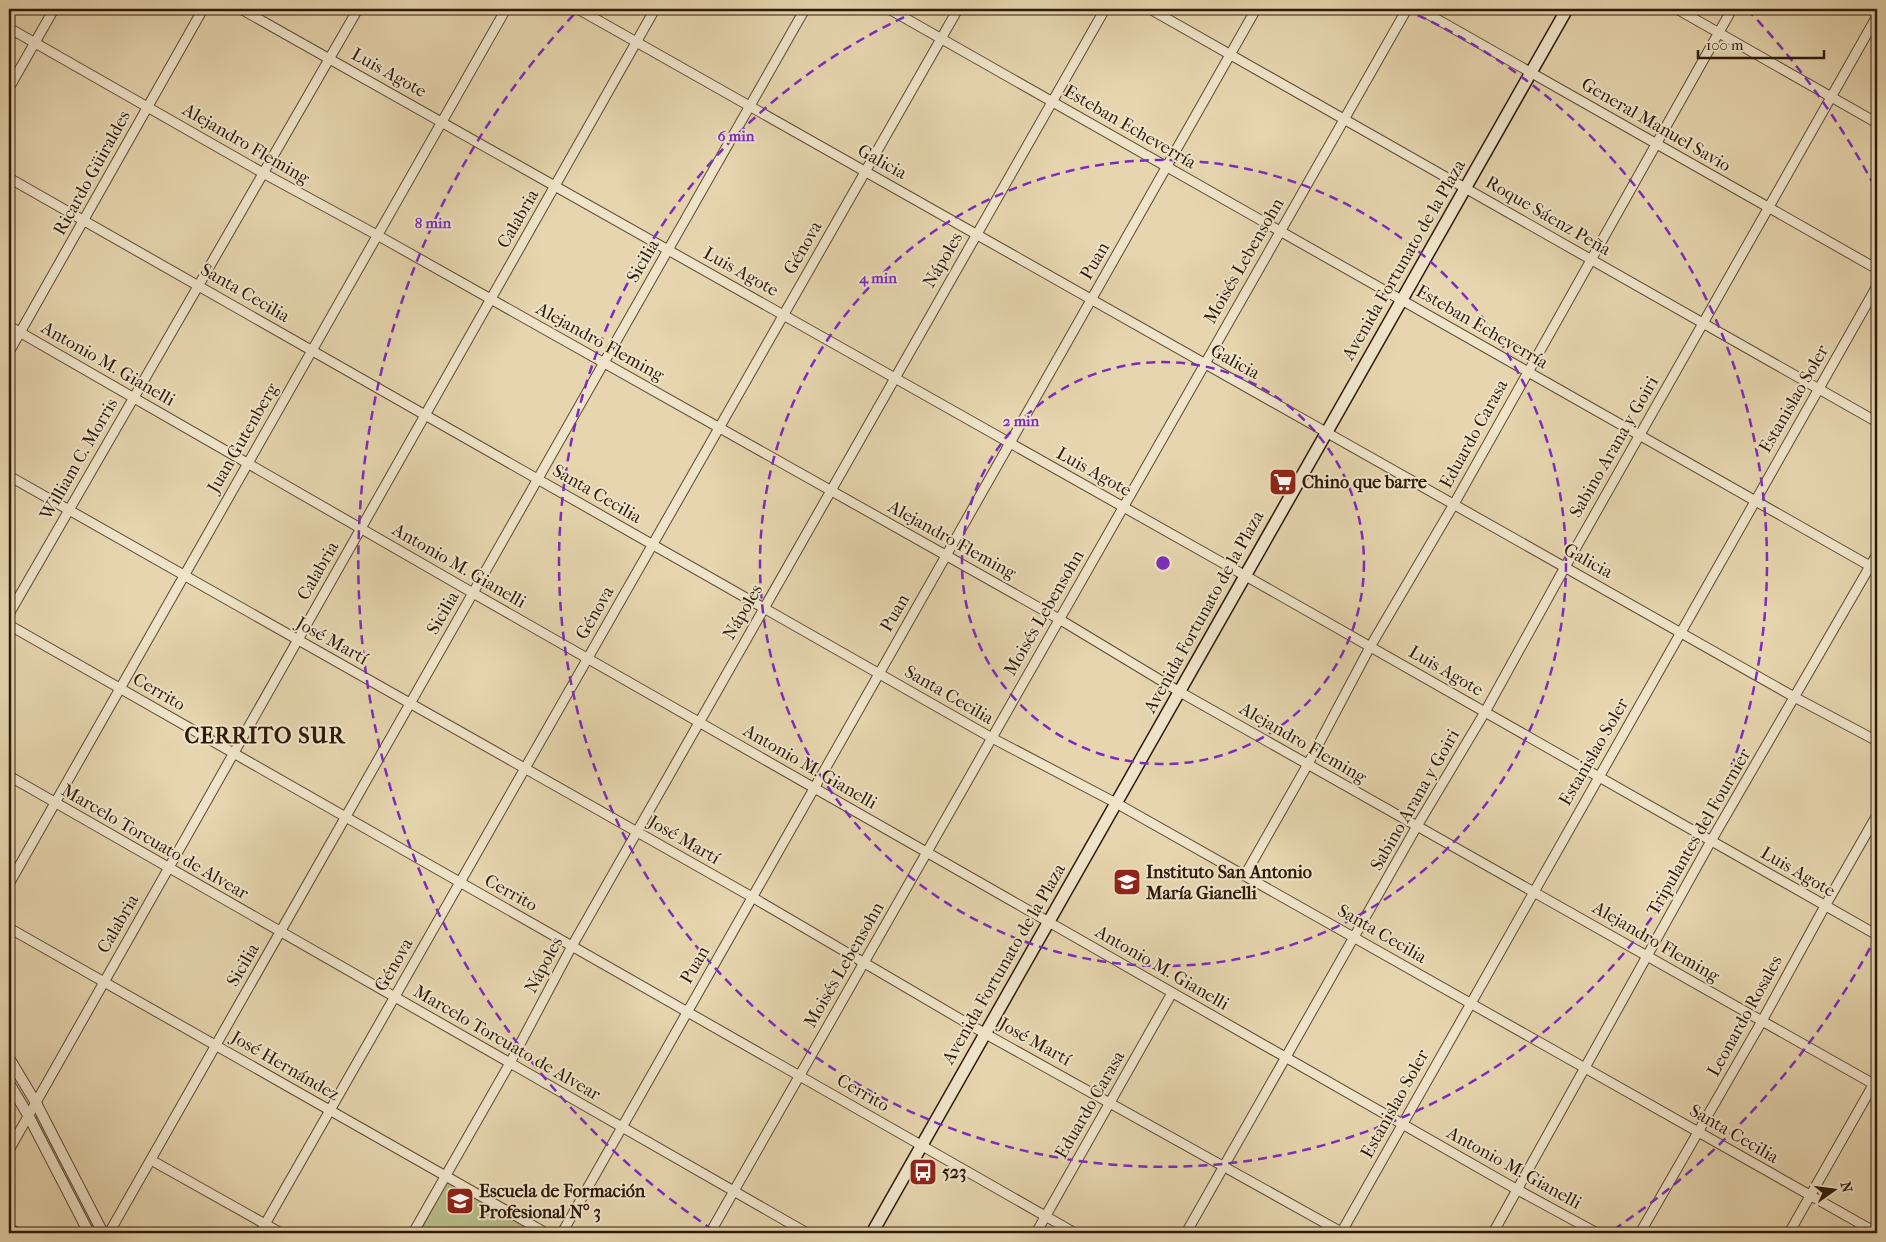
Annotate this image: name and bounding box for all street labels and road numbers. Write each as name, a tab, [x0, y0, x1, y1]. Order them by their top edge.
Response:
street label: Luis Agote	[348, 44, 430, 102]
street label: General Manuel Savio	[1577, 74, 1735, 176]
street label: Esteban Echeverría	[1060, 81, 1200, 174]
street label: Alejandro Fleming	[178, 99, 313, 189]
street label: Ricardo Güiraldes	[49, 107, 135, 239]
street label: Galicia	[854, 140, 911, 184]
street label: Avenida Fortunato de la Plaza	[1337, 156, 1470, 365]
street label: Roque Sáenz Peña	[1482, 172, 1615, 261]
street label: Calabria	[493, 185, 544, 252]
street label: Moisés Lebensohn	[1200, 194, 1289, 327]
street label: Génova	[779, 217, 827, 278]
street label: Nápoles	[919, 228, 967, 292]
street label: Sicilia	[622, 235, 664, 286]
street label: Puan	[1076, 238, 1114, 283]
street label: Luis Agote	[700, 243, 782, 301]
street label: Santa Cecilia	[197, 259, 294, 327]
street label: Esteban Echeverría	[1412, 281, 1552, 374]
street label: Alejandro Fleming	[532, 298, 668, 386]
street label: Antonio M. Gianelli	[37, 317, 179, 411]
street label: Galicia	[1207, 340, 1264, 384]
street label: Estanislao Soler	[1755, 341, 1833, 457]
street label: Sabino Arana y Goiri	[1565, 372, 1663, 521]
street label: Eduardo Carasa	[1436, 375, 1513, 492]
street label: Juan Gutenberg	[202, 379, 283, 498]
street label: William C. Morris	[35, 394, 123, 524]
street label: Luis Agote	[1053, 443, 1135, 501]
street label: Santa Cecilia	[549, 460, 646, 528]
street label: Alejandro Fleming	[884, 496, 1020, 584]
street label: Avenida Fortunato de la Plaza	[1139, 507, 1269, 718]
street label: Antonio M. Gianelli	[388, 519, 530, 613]
street label: Calabria	[293, 537, 344, 604]
street label: Galicia	[1560, 539, 1617, 583]
street label: Moisés Lebensohn	[1000, 546, 1089, 679]
street label: Nápoles	[719, 580, 767, 644]
street label: Génova	[571, 582, 619, 643]
street label: Sicilia	[422, 587, 464, 638]
street label: Puan	[876, 590, 914, 635]
street label: José Martí	[291, 612, 372, 670]
street label: Luis Agote	[1405, 641, 1487, 701]
street label: Santa Cecilia	[901, 661, 998, 729]
street label: Cerrito	[129, 669, 189, 715]
street label: Estanislao Soler	[1555, 694, 1633, 810]
street label: Alejandro Fleming	[1235, 698, 1370, 788]
street label: Antonio M. Gianelli	[739, 720, 881, 814]
street label: Sabino Arana y Goiri	[1366, 725, 1464, 874]
street label: Tripulantes del Fournier	[1643, 745, 1756, 919]
street label: Marcelo Torcuato de Alvear	[58, 780, 253, 904]
street label: José Martí	[643, 810, 724, 869]
street label: Luis Agote	[1757, 842, 1839, 902]
street label: Avenida Fortunato de la Plaza	[937, 860, 1070, 1069]
street label: Cerrito	[481, 870, 541, 916]
street label: Calabria	[93, 890, 144, 957]
street label: Alejandro Fleming	[1588, 897, 1723, 987]
street label: Moisés Lebensohn	[800, 898, 889, 1031]
street label: Santa Cecilia	[1334, 900, 1431, 968]
street label: Antonio M. Gianelli	[1091, 921, 1233, 1015]
street label: Nápoles	[520, 933, 568, 997]
street label: Génova	[370, 934, 418, 995]
street label: Sicilia	[222, 939, 264, 990]
street label: Puan	[676, 942, 714, 987]
street label: Leonardo Rosales	[1703, 951, 1787, 1080]
street label: Marcelo Torcuato de Alvear	[410, 981, 605, 1105]
street label: José Martí	[994, 1013, 1075, 1071]
street label: José Hernández	[225, 1026, 343, 1105]
street label: Estanislao Soler	[1357, 1046, 1434, 1162]
street label: Eduardo Carasa	[1051, 1047, 1130, 1163]
street label: Cerrito	[833, 1070, 893, 1116]
street label: Santa Cecilia	[1686, 1100, 1783, 1168]
street label: Antonio M. Gianelli	[1442, 1122, 1586, 1214]

